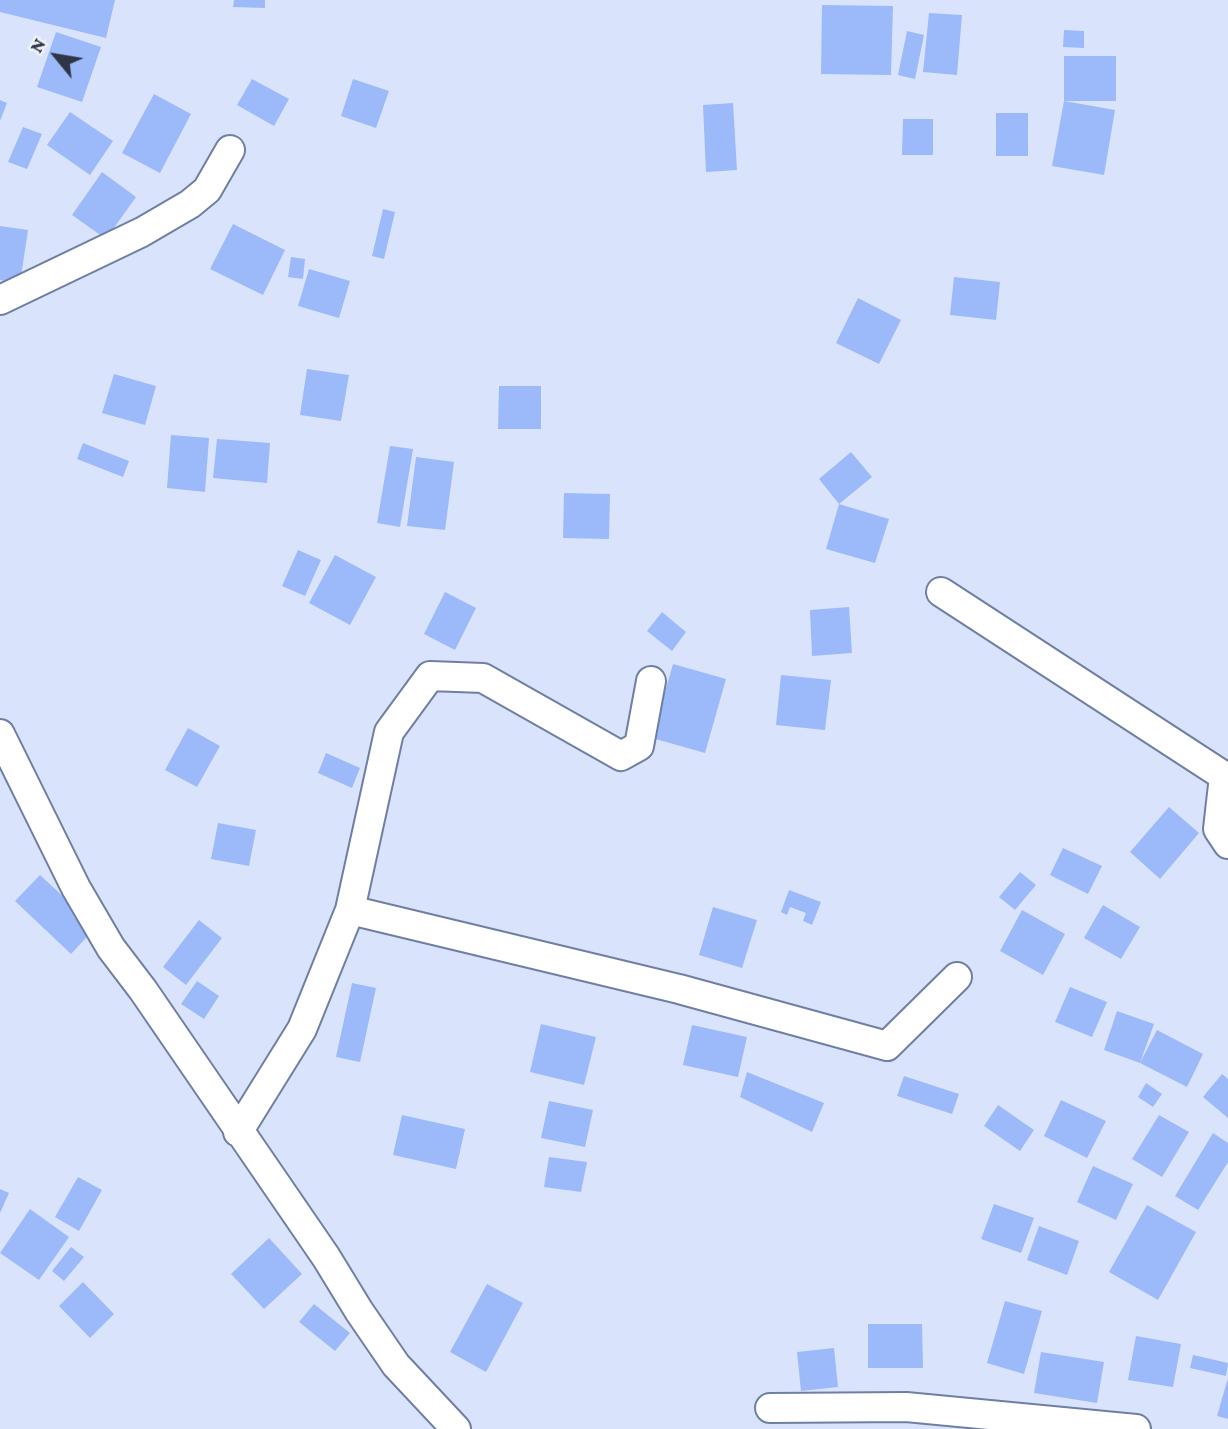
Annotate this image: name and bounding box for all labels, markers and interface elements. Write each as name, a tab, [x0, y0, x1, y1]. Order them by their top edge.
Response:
north arrow	[21, 21, 91, 91]
text: N	[25, 34, 50, 56]

